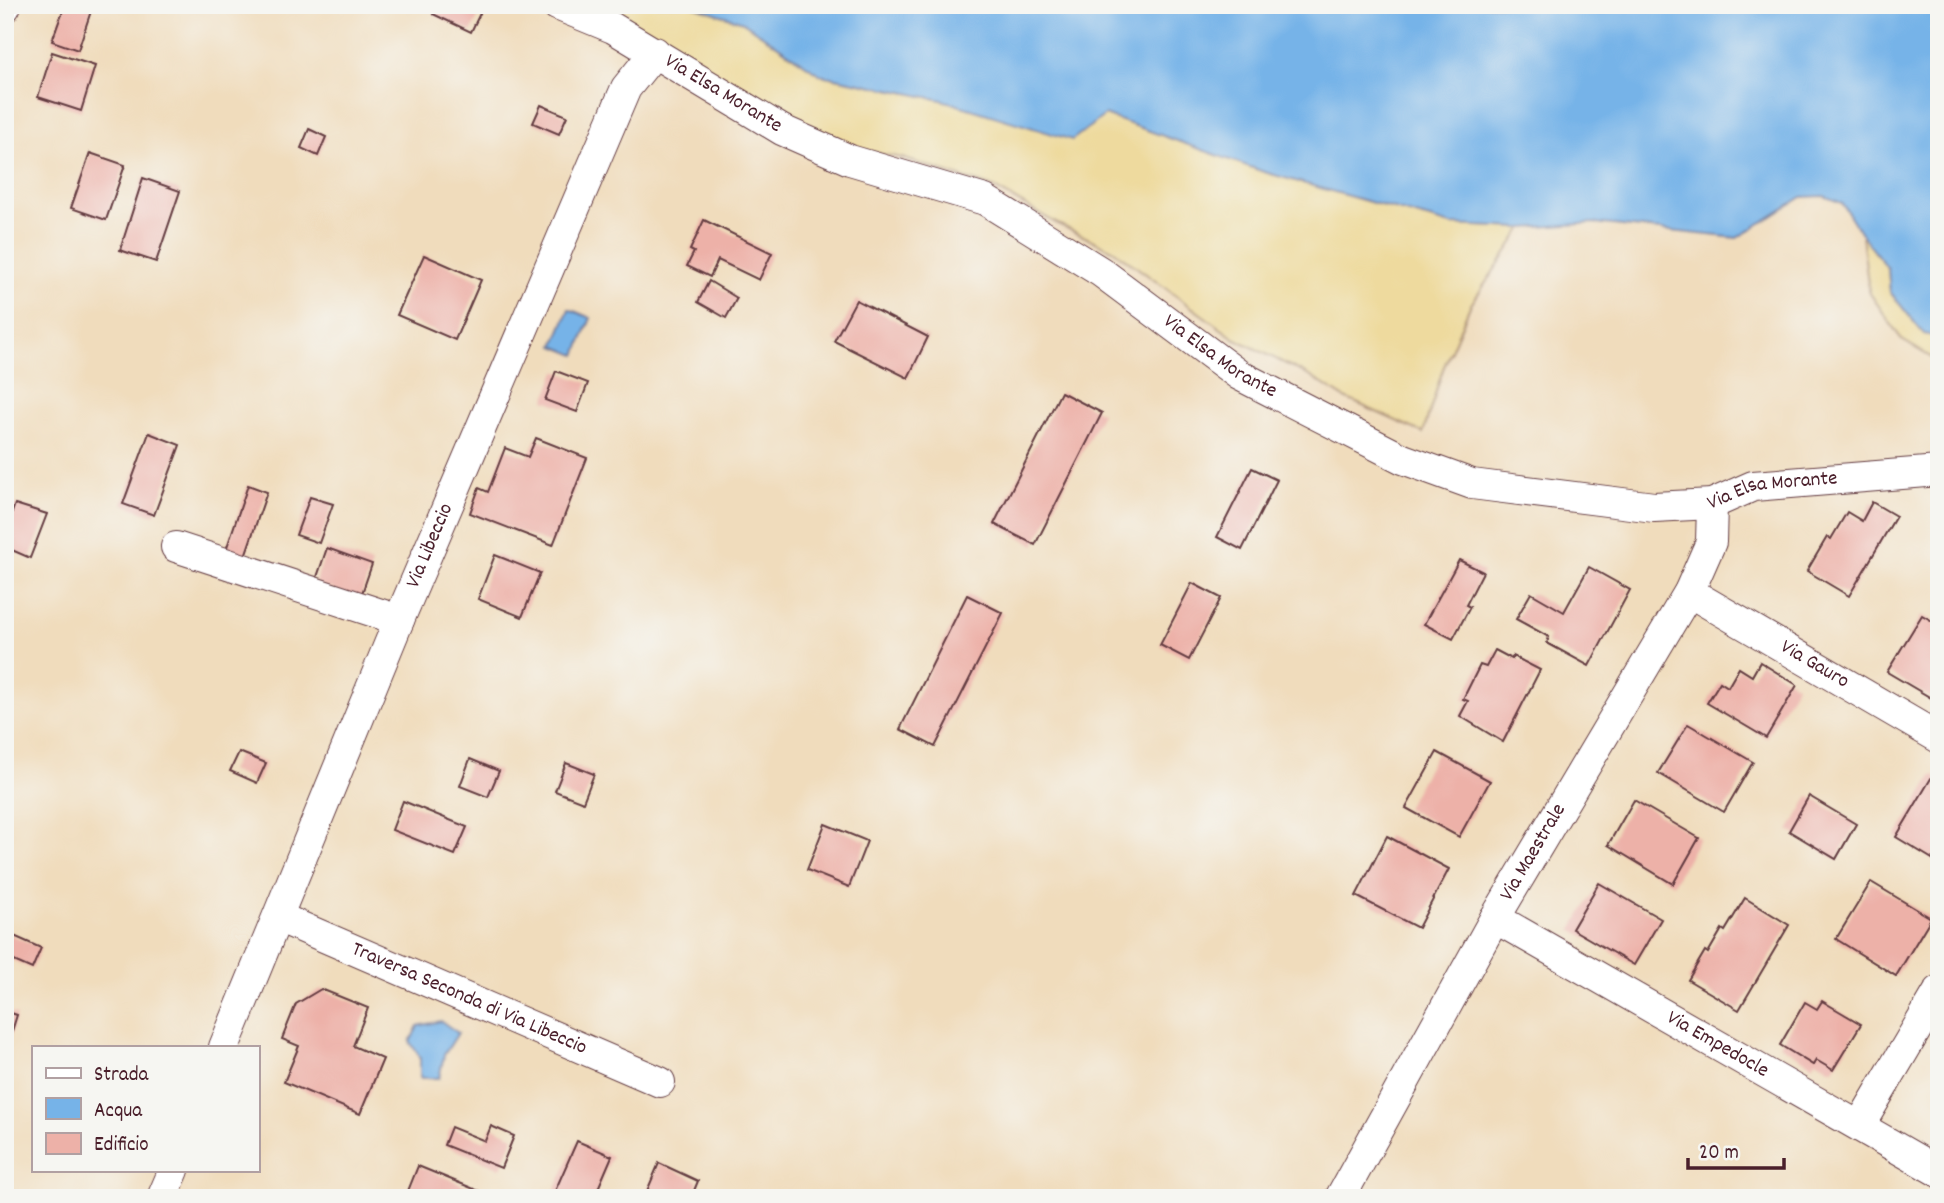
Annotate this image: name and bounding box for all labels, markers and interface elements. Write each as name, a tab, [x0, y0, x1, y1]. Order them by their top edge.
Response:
street label: Via Elsa Morante	[658, 47, 788, 142]
street label: Via Elsa Morante	[1156, 308, 1282, 407]
street label: Via Elsa Morante	[1703, 464, 1839, 519]
street label: Via Libeccio	[399, 499, 462, 593]
street label: Via Gauro	[1774, 633, 1854, 697]
street label: Via Maestrale	[1493, 798, 1574, 907]
street label: Traversa Seconda di Via Libeccio	[346, 935, 591, 1064]
street label: Via Empedocle	[1661, 1004, 1774, 1086]
legend	[32, 1046, 259, 1172]
text: Strada	[94, 1061, 149, 1091]
text: Acqua	[94, 1097, 143, 1127]
scale bar	[1688, 1126, 1785, 1170]
text: Edificio	[94, 1131, 149, 1161]
text: 20 m	[1699, 1139, 1739, 1169]

